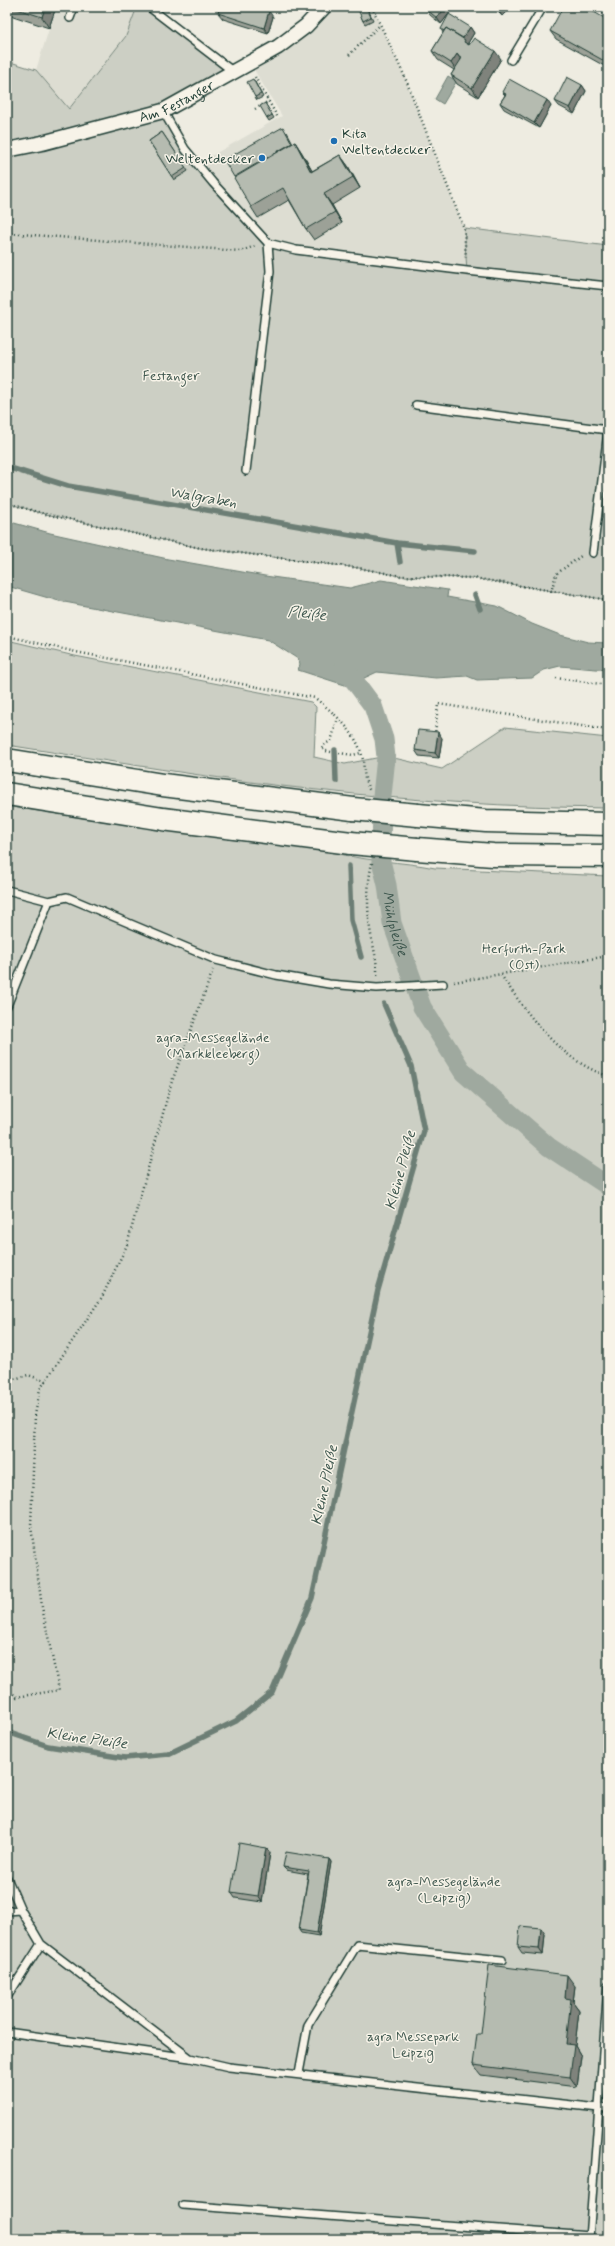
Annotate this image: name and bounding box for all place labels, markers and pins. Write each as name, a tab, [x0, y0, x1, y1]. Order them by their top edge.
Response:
place label: Kita Weltentdecker	[342, 125, 431, 159]
marker: Kita Weltentdecker	[329, 136, 339, 146]
place label: Weltentdecker	[165, 150, 254, 168]
marker: Weltentdecker	[257, 153, 267, 163]

